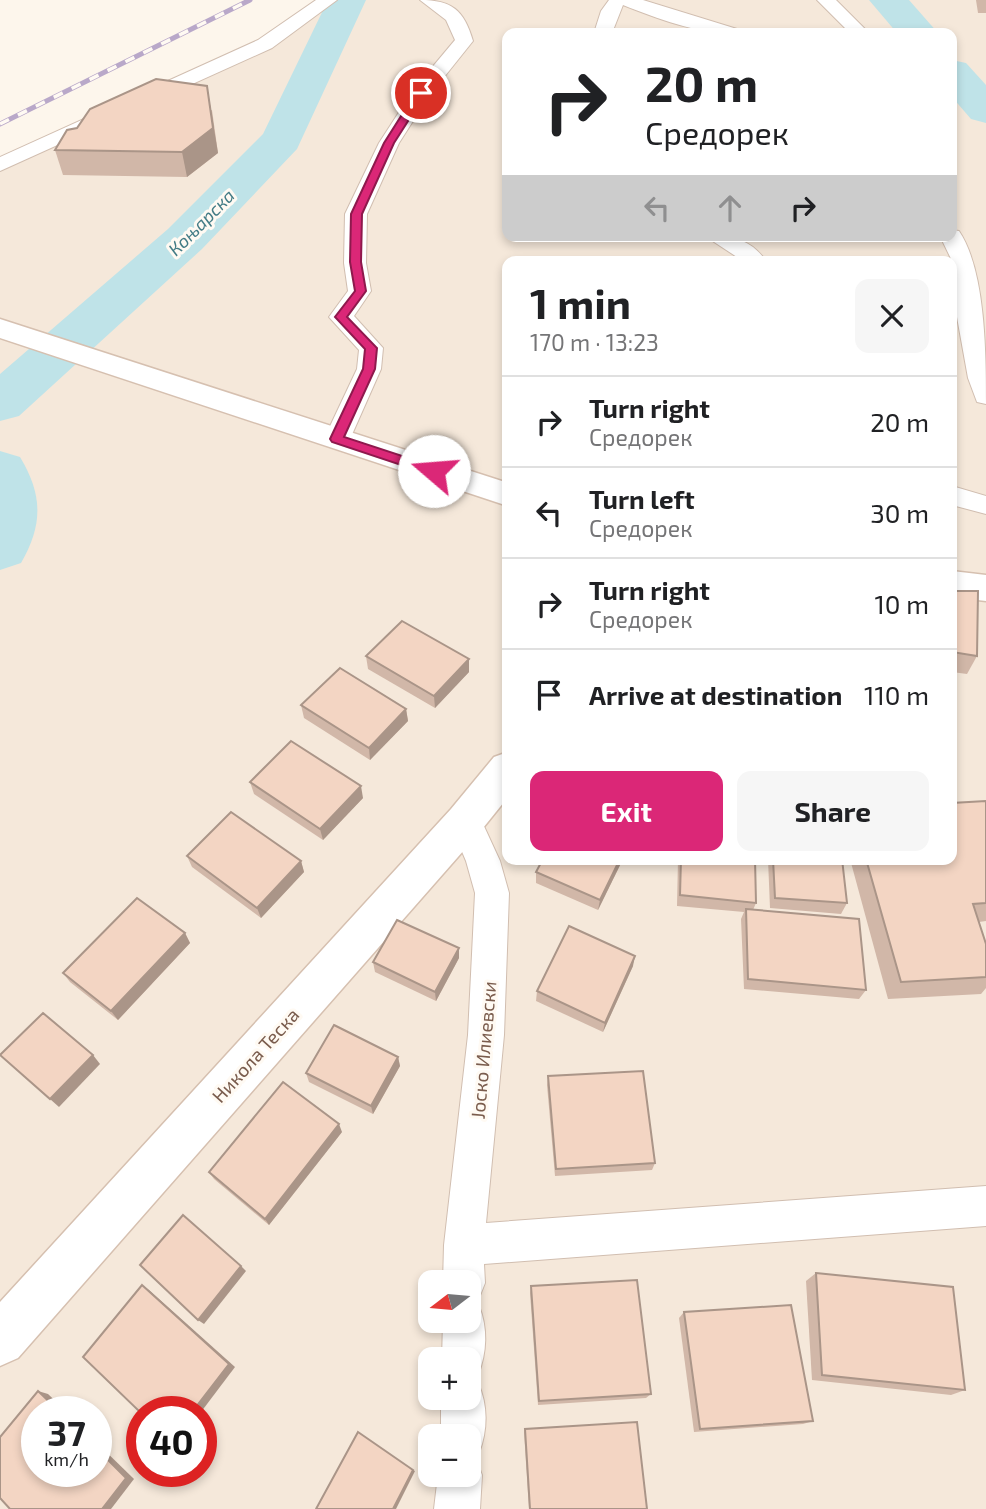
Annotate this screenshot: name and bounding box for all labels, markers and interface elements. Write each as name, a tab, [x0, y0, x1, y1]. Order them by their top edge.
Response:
text: 20 m	[645, 53, 758, 112]
icon: right	[530, 56, 621, 147]
pin	[391, 63, 451, 123]
icon: arrive	[402, 74, 440, 112]
text: Средорек	[645, 113, 789, 151]
water label: Коњарска	[163, 184, 239, 260]
icon: left	[638, 189, 676, 227]
icon: ahead	[711, 189, 749, 227]
icon: right	[784, 189, 822, 227]
text: 1 min	[530, 277, 631, 327]
button: close	[855, 279, 929, 353]
text: 170 m · 13:23	[530, 328, 659, 356]
text: Turn right	[589, 392, 710, 423]
icon: right	[530, 403, 568, 441]
text: 20 m	[870, 406, 929, 437]
text: Средорек	[589, 423, 692, 451]
position arrow	[397, 434, 471, 508]
text: Turn left	[589, 483, 695, 514]
icon: left	[530, 494, 568, 532]
text: 30 m	[870, 497, 929, 528]
text: Средорек	[589, 514, 692, 542]
text: Turn right	[589, 574, 710, 605]
icon: right	[530, 585, 568, 623]
text: 10 m	[874, 588, 929, 619]
text: Средорек	[589, 605, 692, 633]
icon: arrive	[530, 676, 568, 714]
text: Arrive at destination	[589, 679, 842, 710]
text: 110 m	[864, 679, 929, 710]
button: Exit	[530, 771, 723, 851]
button: Share	[737, 771, 929, 851]
street label: Јоско Илиевски	[466, 980, 500, 1120]
street label: Никола Теска	[207, 1003, 303, 1107]
north arrow	[418, 1270, 481, 1334]
map controls	[418, 1270, 481, 1487]
button: +	[418, 1347, 481, 1410]
speed limit sign: 40	[126, 1396, 217, 1487]
text: 37	[47, 1411, 86, 1453]
button: −	[418, 1424, 481, 1487]
text: km/h	[44, 1448, 89, 1470]

